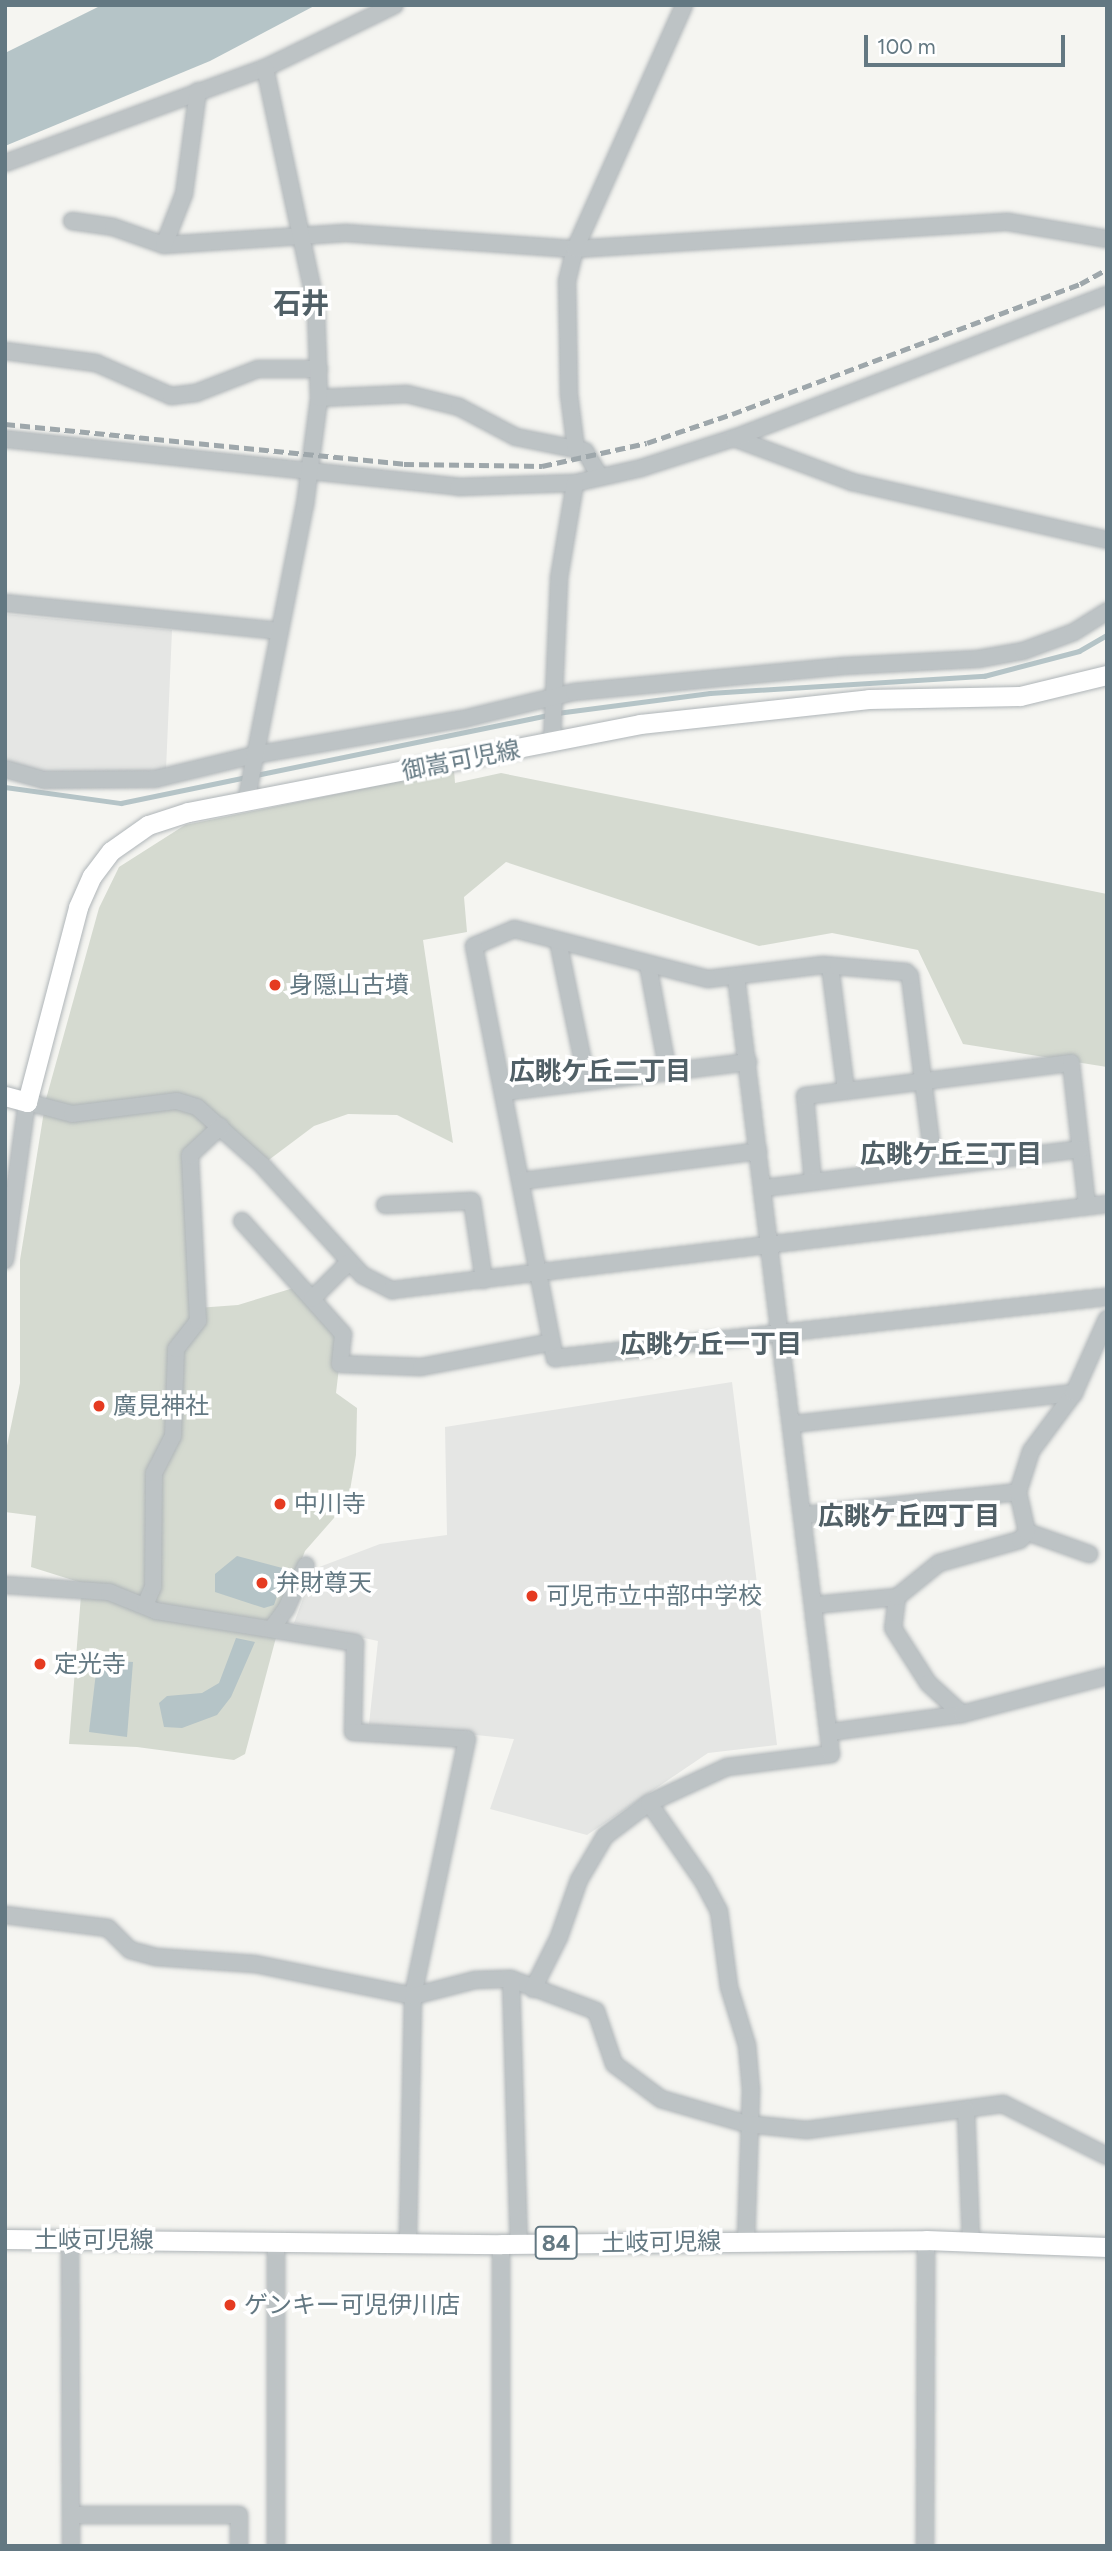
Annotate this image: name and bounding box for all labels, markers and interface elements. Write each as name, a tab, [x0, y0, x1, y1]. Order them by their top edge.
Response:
scale bar	[867, 21, 1068, 65]
text: 100 m	[877, 34, 936, 59]
district label: 石井	[273, 286, 329, 320]
street label: 御嵩可児線	[399, 734, 523, 786]
place label: 身隠山古墳	[289, 971, 409, 999]
marker: 身隠山古墳	[267, 977, 283, 993]
district label: 広眺ケ丘二丁目	[509, 1056, 691, 1088]
district label: 広眺ケ丘三丁目	[860, 1139, 1042, 1171]
district label: 広眺ケ丘一丁目	[620, 1329, 802, 1361]
place label: 廣見神社	[113, 1392, 209, 1420]
marker: 廣見神社	[91, 1398, 107, 1414]
place label: 中川寺	[294, 1490, 366, 1518]
marker: 中川寺	[272, 1496, 288, 1512]
district label: 広眺ケ丘四丁目	[818, 1501, 1000, 1533]
place label: 弁財尊天	[276, 1569, 372, 1597]
marker: 弁財尊天	[254, 1575, 270, 1591]
place label: 可児市立中部中学校	[546, 1582, 762, 1610]
marker: 可児市立中部中学校	[524, 1588, 540, 1604]
place label: 定光寺	[54, 1650, 126, 1678]
marker: 定光寺	[32, 1656, 48, 1672]
road number: 84	[533, 2224, 579, 2262]
street label: 土岐可児線	[34, 2226, 154, 2254]
street label: 土岐可児線	[601, 2227, 721, 2257]
place label: ゲンキー可児伊川店	[244, 2291, 460, 2319]
marker: ゲンキー可児伊川店	[222, 2297, 238, 2313]

